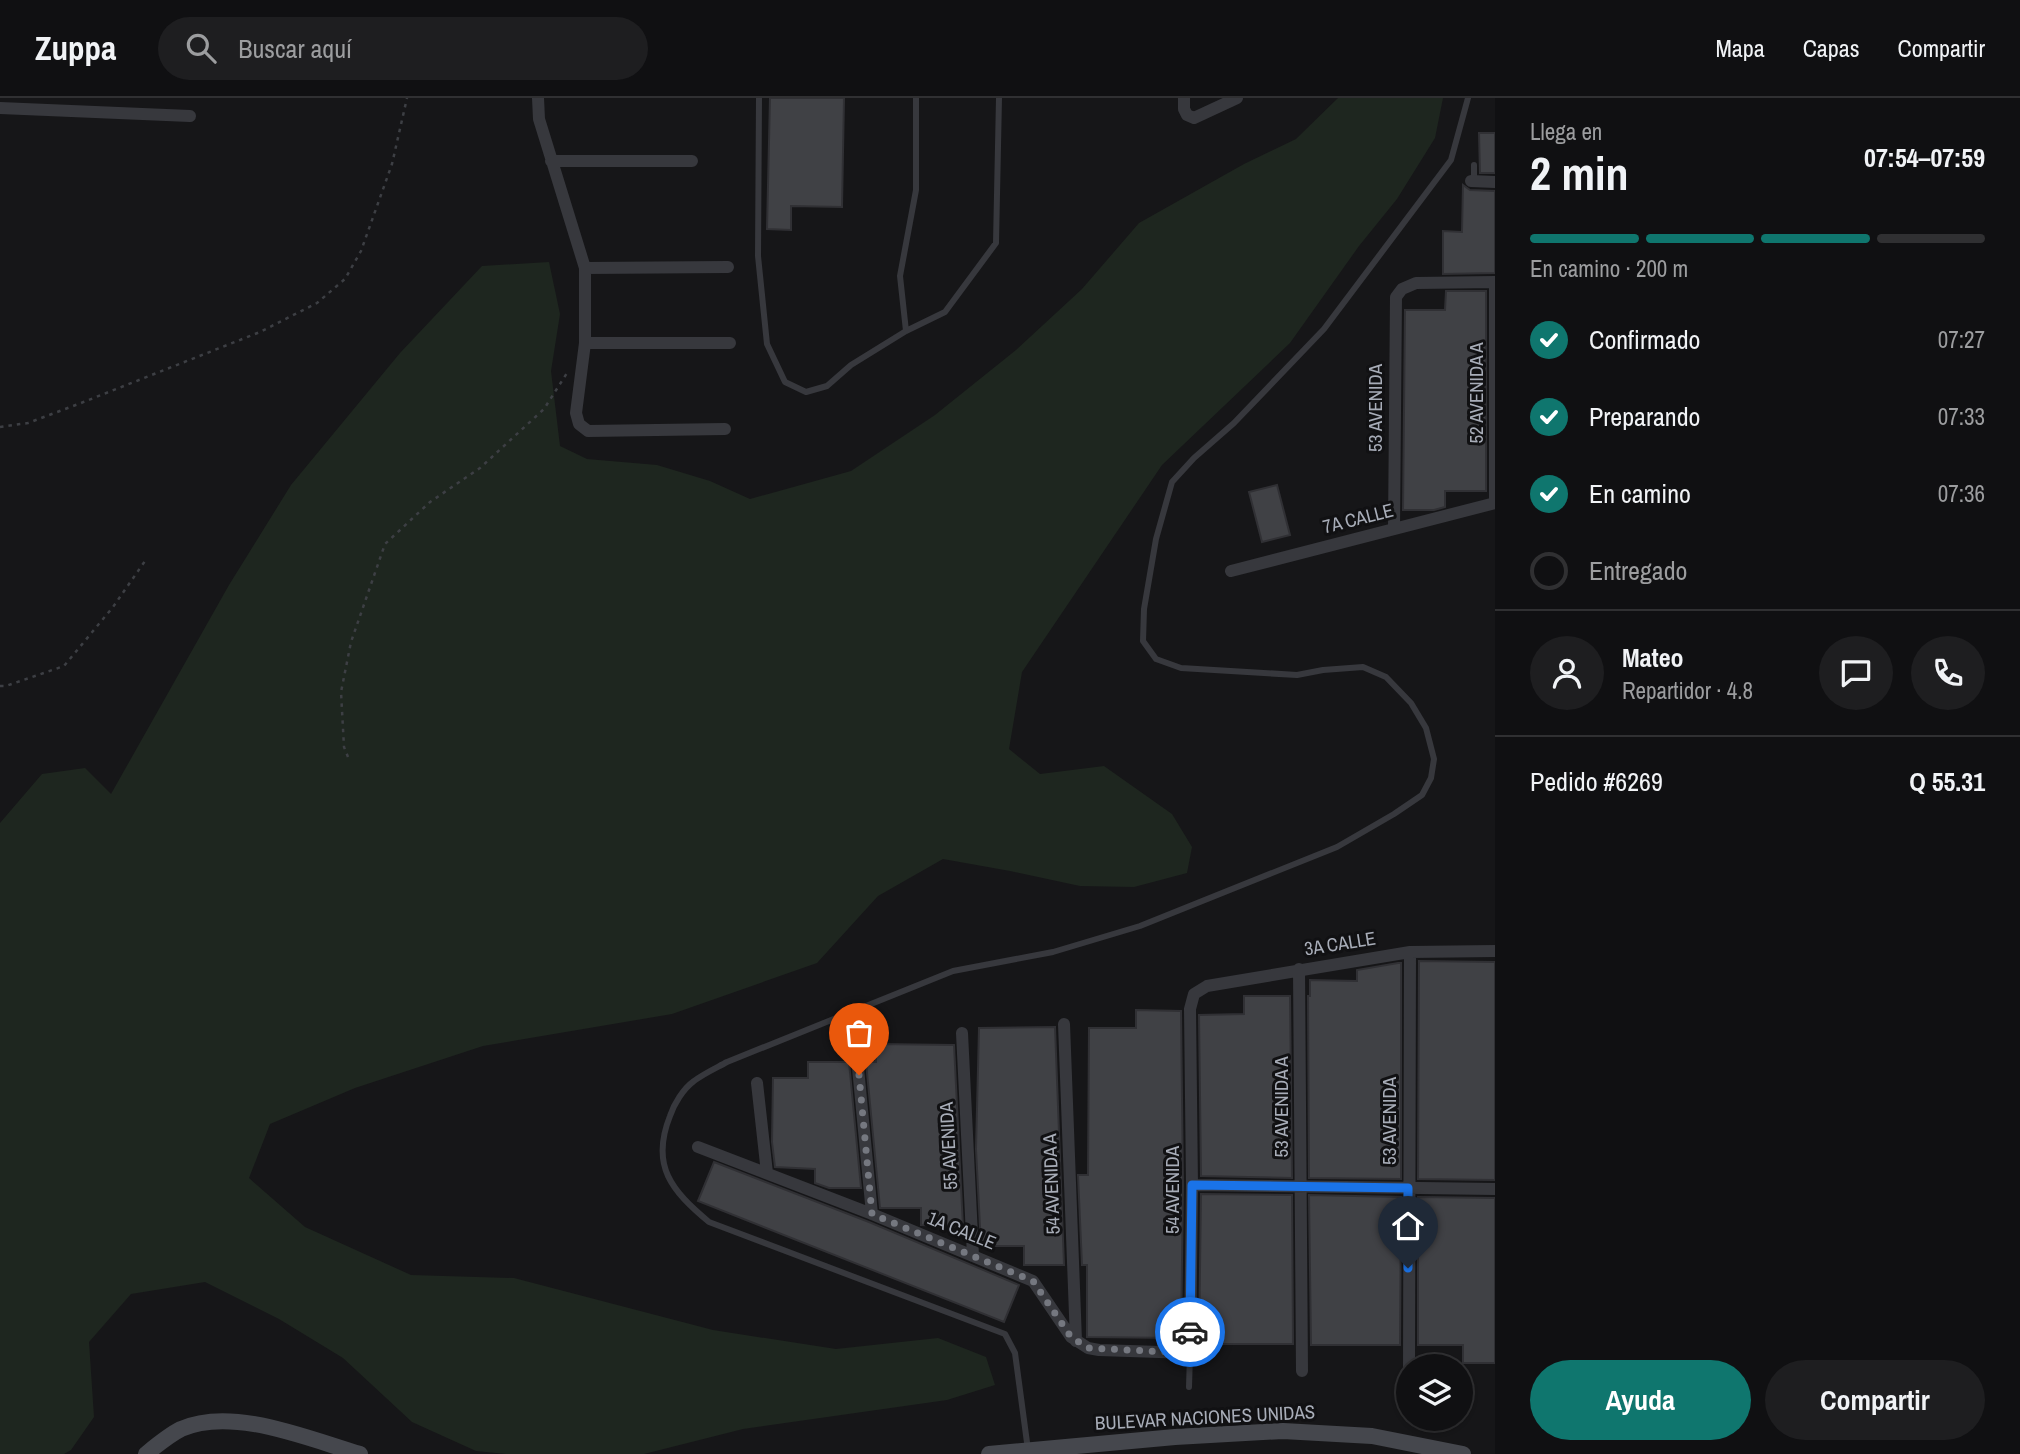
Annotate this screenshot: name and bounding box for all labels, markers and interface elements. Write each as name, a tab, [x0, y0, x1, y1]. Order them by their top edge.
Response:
search box	[158, 17, 648, 80]
text: Zuppa	[35, 26, 116, 70]
icon: search	[182, 29, 220, 67]
text: Buscar aquí	[238, 31, 352, 66]
text: Mapa	[1715, 32, 1765, 64]
text: Capas	[1803, 32, 1860, 64]
text: Compartir	[1898, 32, 1985, 64]
text: Llega en	[1530, 116, 1602, 147]
text: 07:54–07:59	[1864, 140, 1985, 175]
text: 2 min	[1530, 142, 1629, 204]
text: En camino · 200 m	[1530, 253, 1688, 284]
icon: check	[1530, 321, 1568, 359]
text: Confirmado	[1589, 322, 1700, 357]
text: 07:27	[1938, 324, 1985, 355]
street label: 52 AVENIDA A	[1463, 342, 1489, 444]
street label: 53 AVENIDA	[1362, 363, 1388, 452]
icon: check	[1530, 398, 1568, 436]
text: Preparando	[1589, 399, 1700, 434]
text: 07:33	[1938, 401, 1985, 432]
icon: check	[1530, 475, 1568, 513]
text: En camino	[1589, 476, 1691, 511]
text: 07:36	[1938, 478, 1985, 509]
street label: 7A CALLE	[1320, 497, 1396, 539]
text: Entregado	[1589, 553, 1687, 588]
button: person	[1530, 636, 1604, 710]
button: chat	[1819, 636, 1893, 710]
button: phone	[1911, 636, 1985, 710]
text: Mateo	[1622, 640, 1684, 675]
text: Repartidor · 4.8	[1622, 675, 1753, 706]
text: Pedido #6269	[1530, 764, 1663, 799]
text: Q 55.31	[1909, 764, 1985, 799]
street label: 3A CALLE	[1302, 925, 1378, 961]
pin	[829, 1003, 889, 1075]
icon: bag	[840, 1014, 878, 1052]
street label: 53 AVENIDA A	[1268, 1056, 1294, 1158]
street label: 53 AVENIDA	[1376, 1076, 1402, 1165]
street label: 55 AVENIDA	[933, 1101, 963, 1191]
street label: 54 AVENIDA A	[1036, 1132, 1066, 1235]
street label: 54 AVENIDA	[1159, 1145, 1185, 1234]
pin	[1378, 1196, 1438, 1268]
street label: 1A CALLE	[924, 1204, 1000, 1256]
icon: home	[1389, 1207, 1427, 1245]
courier	[1155, 1297, 1225, 1367]
icon: car	[1171, 1313, 1209, 1351]
map controls	[1396, 1354, 1473, 1431]
button: layers	[1396, 1354, 1473, 1431]
button: Ayuda	[1530, 1360, 1751, 1440]
button: Compartir	[1765, 1360, 1985, 1440]
street label: BULEVAR NACIONES UNIDAS	[1094, 1398, 1316, 1436]

